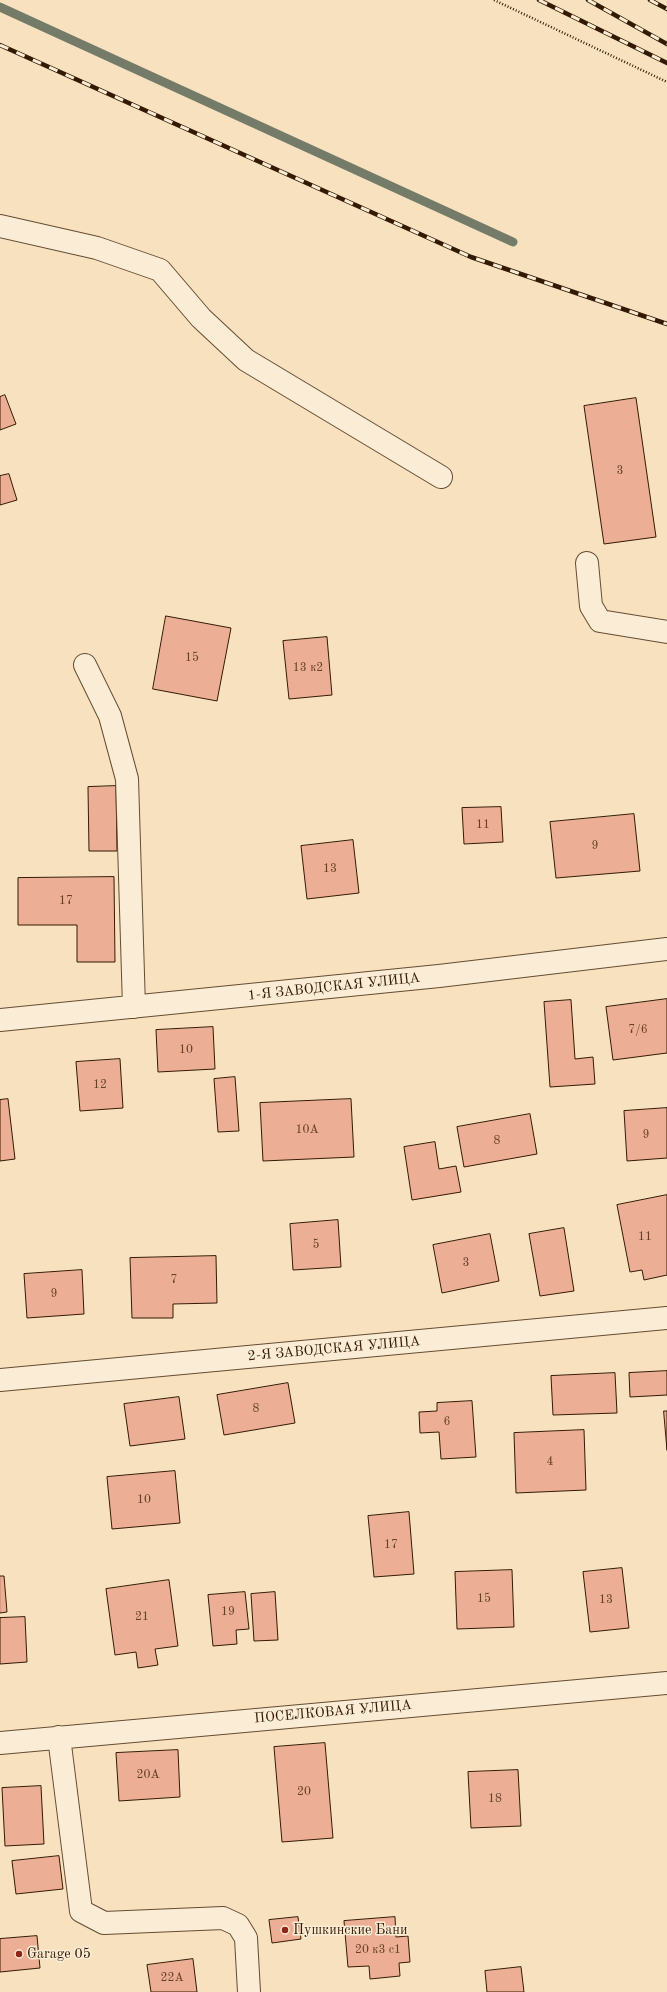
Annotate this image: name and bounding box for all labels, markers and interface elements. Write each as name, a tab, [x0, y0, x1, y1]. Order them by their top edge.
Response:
house number: 3	[617, 464, 623, 478]
house number: 15	[185, 651, 199, 665]
house number: 13 к2	[293, 661, 323, 675]
house number: 11	[476, 818, 490, 832]
house number: 9	[592, 839, 598, 853]
house number: 13	[323, 862, 337, 876]
house number: 17	[59, 894, 73, 908]
street label: 1-Я ЗАВОДСКАЯ УЛИЦА	[247, 970, 421, 1004]
house number: 7/6	[628, 1023, 648, 1037]
house number: 10	[179, 1043, 193, 1057]
house number: 12	[93, 1078, 107, 1092]
house number: 10А	[295, 1123, 319, 1137]
house number: 9	[643, 1128, 649, 1142]
house number: 8	[494, 1134, 500, 1148]
house number: 11	[638, 1230, 652, 1244]
house number: 5	[313, 1238, 319, 1252]
house number: 3	[463, 1256, 469, 1270]
house number: 7	[171, 1273, 177, 1287]
house number: 9	[51, 1287, 57, 1301]
street label: 2-Я ЗАВОДСКАЯ УЛИЦА	[247, 1333, 421, 1365]
house number: 8	[253, 1402, 259, 1416]
house number: 6	[444, 1415, 450, 1429]
house number: 4	[547, 1455, 553, 1469]
house number: 10	[137, 1493, 151, 1507]
house number: 17	[384, 1538, 398, 1552]
house number: 15	[477, 1592, 491, 1606]
house number: 13	[599, 1593, 613, 1607]
house number: 19	[221, 1605, 235, 1619]
house number: 21	[135, 1610, 149, 1624]
street label: ПОСЕЛКОВАЯ УЛИЦА	[254, 1697, 412, 1727]
house number: 20А	[136, 1768, 160, 1782]
house number: 20	[297, 1785, 311, 1799]
house number: 18	[488, 1792, 502, 1806]
place label: Пушкинские Бани	[293, 1922, 407, 1938]
marker: Пушкинские Бани	[280, 1925, 290, 1935]
house number: 20 к3 с1	[355, 1943, 401, 1957]
place label: Garage 05	[27, 1946, 91, 1962]
marker: Garage 05	[14, 1949, 24, 1959]
house number: 22А	[160, 1971, 184, 1985]

